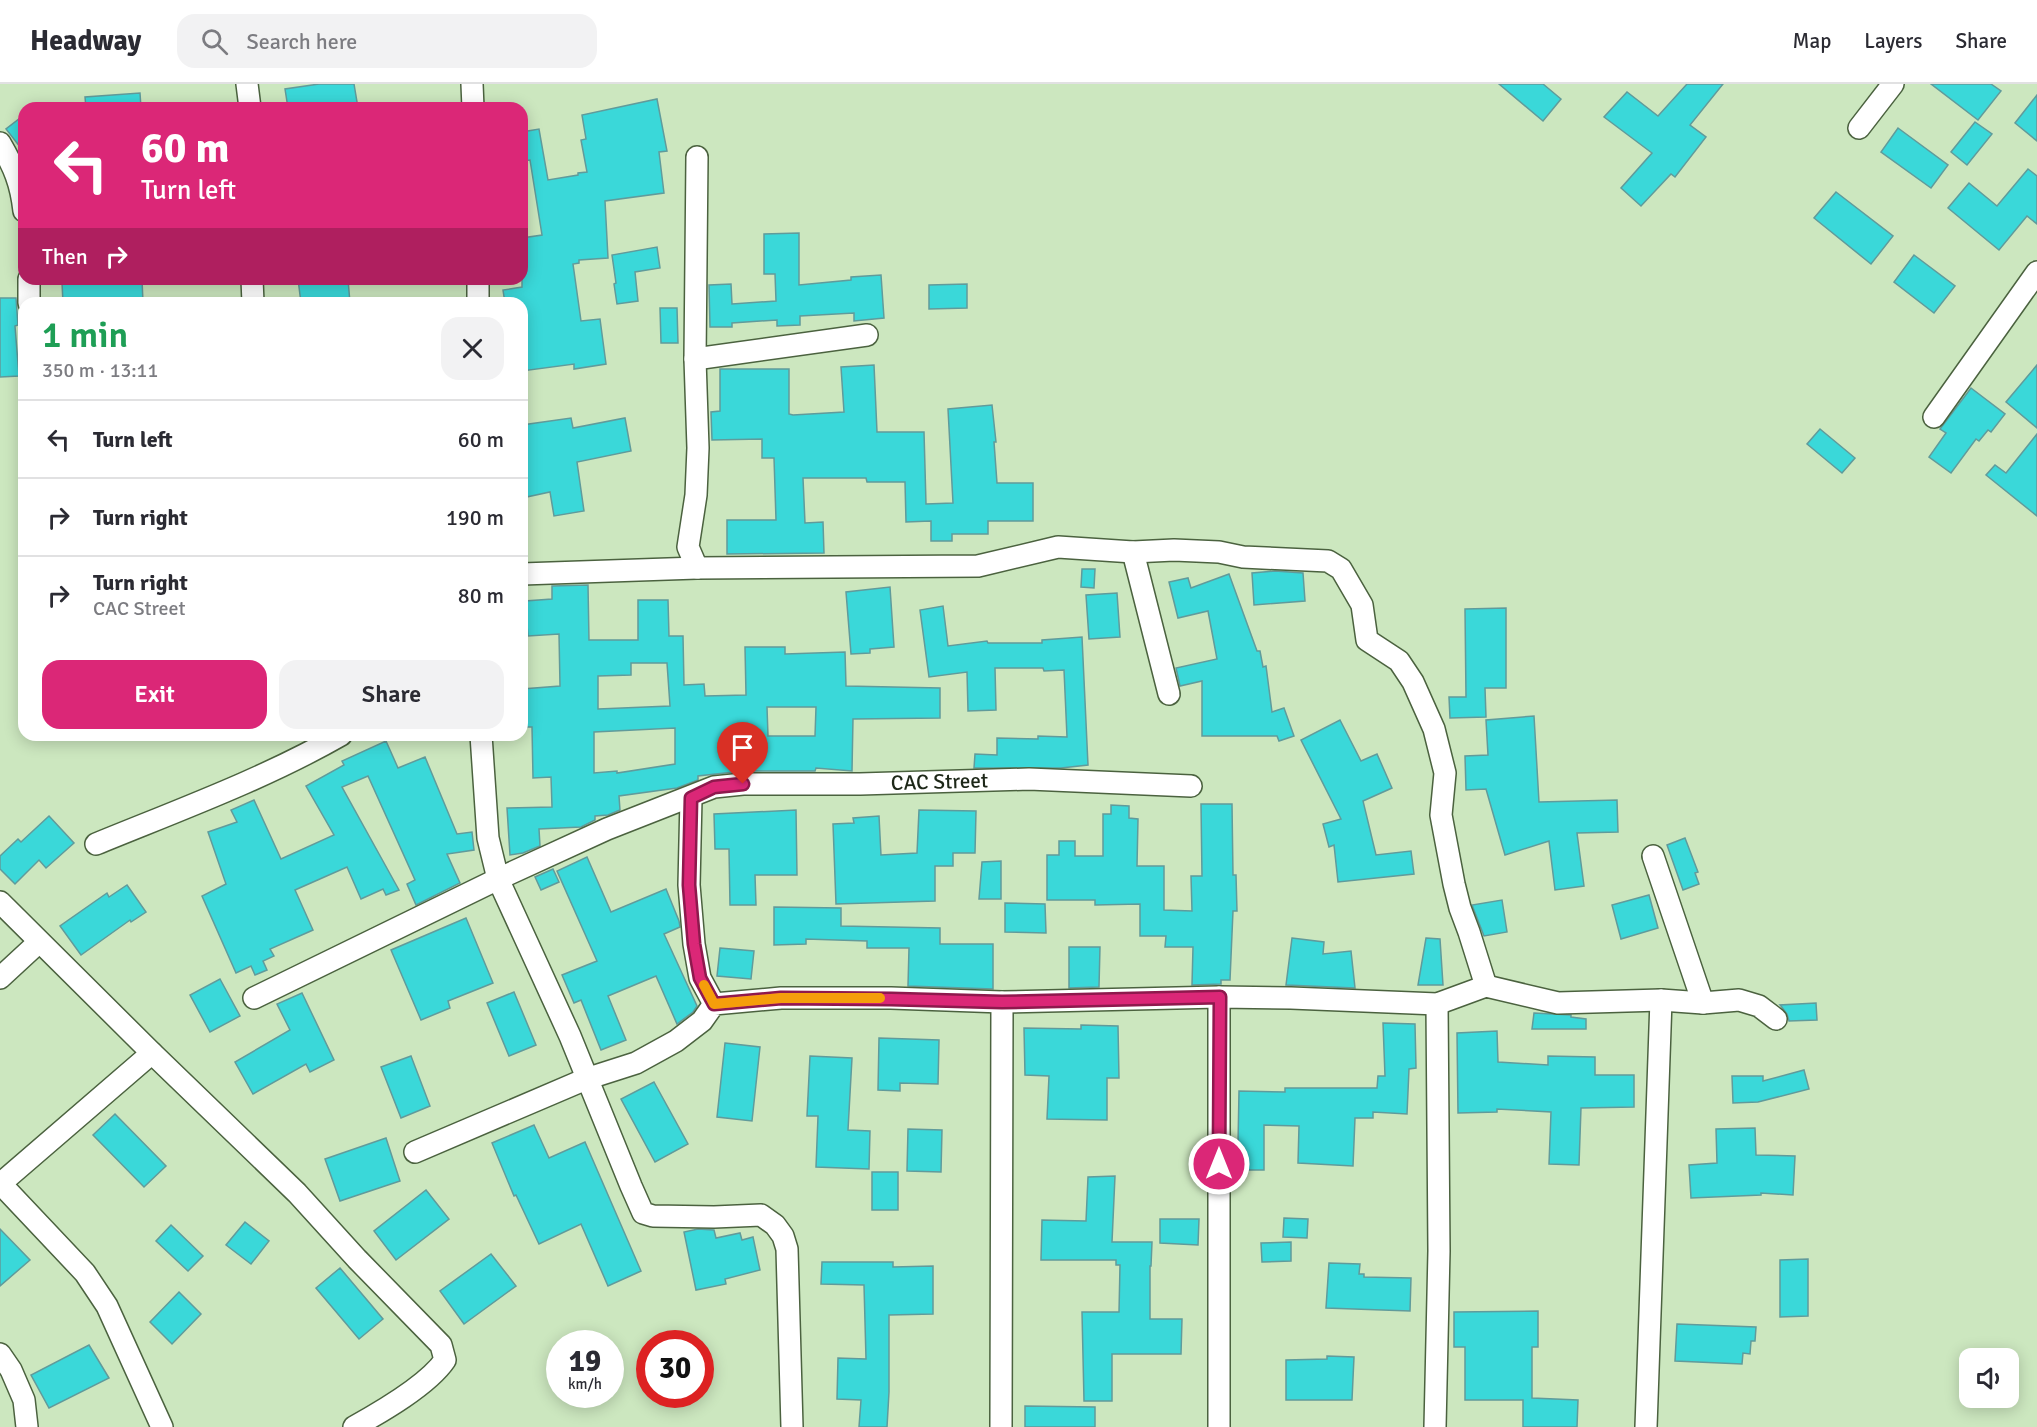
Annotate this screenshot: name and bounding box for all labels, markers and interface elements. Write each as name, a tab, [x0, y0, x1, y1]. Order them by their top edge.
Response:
search box	[177, 14, 597, 68]
text: Headway	[30, 24, 141, 58]
icon: search	[198, 25, 231, 58]
text: Search here	[246, 28, 357, 55]
text: Map	[1793, 28, 1831, 54]
text: Layers	[1864, 28, 1922, 54]
text: Share	[1955, 28, 2007, 54]
text: 60 m	[141, 123, 230, 174]
icon: left	[42, 126, 120, 204]
text: Turn left	[141, 174, 236, 207]
icon: right	[100, 240, 133, 273]
text: Then	[42, 243, 88, 270]
text: 1 min	[42, 313, 128, 358]
button: close	[441, 317, 504, 380]
text: 350 m · 13:11	[42, 358, 158, 383]
icon: left	[42, 423, 75, 456]
text: Turn left	[93, 426, 173, 453]
text: 60 m	[458, 426, 504, 453]
icon: right	[42, 501, 75, 534]
text: Turn right	[93, 504, 188, 531]
text: 190 m	[446, 504, 504, 531]
text: Turn right	[93, 569, 188, 596]
icon: right	[42, 579, 75, 612]
text: 80 m	[458, 582, 504, 609]
text: CAC Street	[93, 596, 186, 621]
button: Exit	[42, 660, 267, 729]
button: Share	[279, 660, 504, 729]
pin	[717, 722, 768, 784]
icon: arrive	[726, 731, 759, 764]
street label: CAC Street	[890, 767, 989, 796]
position arrow	[1187, 1132, 1251, 1196]
speed limit sign: 30	[636, 1330, 714, 1408]
text: 19	[569, 1343, 601, 1380]
map controls	[1959, 1348, 2019, 1408]
button: sound	[1959, 1348, 2019, 1408]
text: km/h	[568, 1375, 602, 1393]

